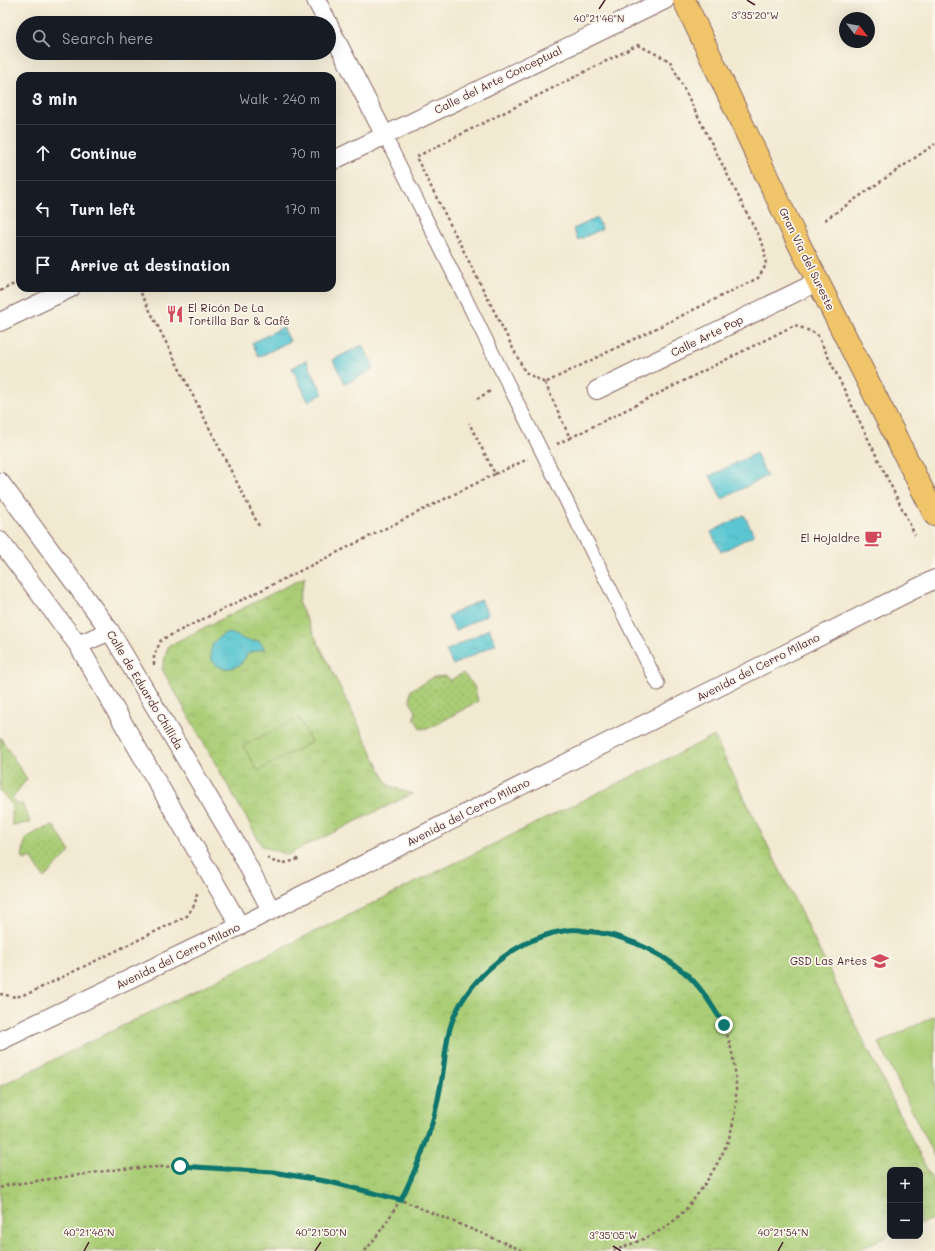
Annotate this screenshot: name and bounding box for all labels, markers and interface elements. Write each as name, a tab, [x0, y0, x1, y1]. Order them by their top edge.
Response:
text: 3°35'20"W	[731, 8, 779, 22]
text: 40°21'46"N	[574, 11, 624, 25]
north arrow	[839, 12, 875, 48]
search box	[16, 16, 336, 60]
icon: search	[30, 27, 52, 49]
text: Search here	[62, 28, 153, 48]
street label: Calle del Arte Conceptual	[432, 42, 564, 117]
text: 3 min	[32, 87, 77, 109]
text: Walk · 240 m	[239, 90, 320, 107]
icon: ahead	[32, 142, 54, 164]
text: Continue	[70, 143, 137, 163]
text: 70 m	[290, 144, 320, 161]
icon: left	[32, 198, 54, 220]
text: Turn left	[70, 199, 135, 219]
text: 170 m	[284, 200, 320, 217]
street label: Gran Vía del Sureste	[776, 205, 839, 313]
icon: arrive	[32, 254, 54, 276]
text: Arrive at destination	[70, 255, 230, 275]
place label: El Ricón De La Tortilla Bar & Café	[188, 300, 290, 328]
restaurant icon: El Ricón De La Tortilla Bar & Café	[165, 304, 185, 324]
street label: Calle Arte Pop	[668, 311, 746, 360]
cafe icon: El Hojaldre	[863, 528, 883, 548]
place label: El Hojaldre	[800, 530, 860, 545]
street label: Calle de Eduardo Chillida	[104, 627, 187, 752]
street label: Avenida del Cerro Milano	[694, 629, 822, 704]
street label: Avenida del Cerro Milano	[404, 774, 532, 849]
street label: Avenida del Cerro Milano	[113, 919, 243, 992]
school or university icon: GSD Las Artes	[870, 951, 890, 971]
place label: GSD Las Artes	[790, 953, 867, 968]
route end	[715, 1016, 733, 1034]
route start	[171, 1157, 189, 1175]
map controls	[887, 1167, 923, 1239]
button: +	[887, 1167, 923, 1203]
button: −	[887, 1203, 923, 1239]
text: 40°21'48"N	[64, 1225, 114, 1239]
text: 40°21'50"N	[295, 1225, 347, 1239]
text: 40°21'54"N	[758, 1225, 808, 1239]
text: 3°35'05"W	[589, 1228, 637, 1242]

